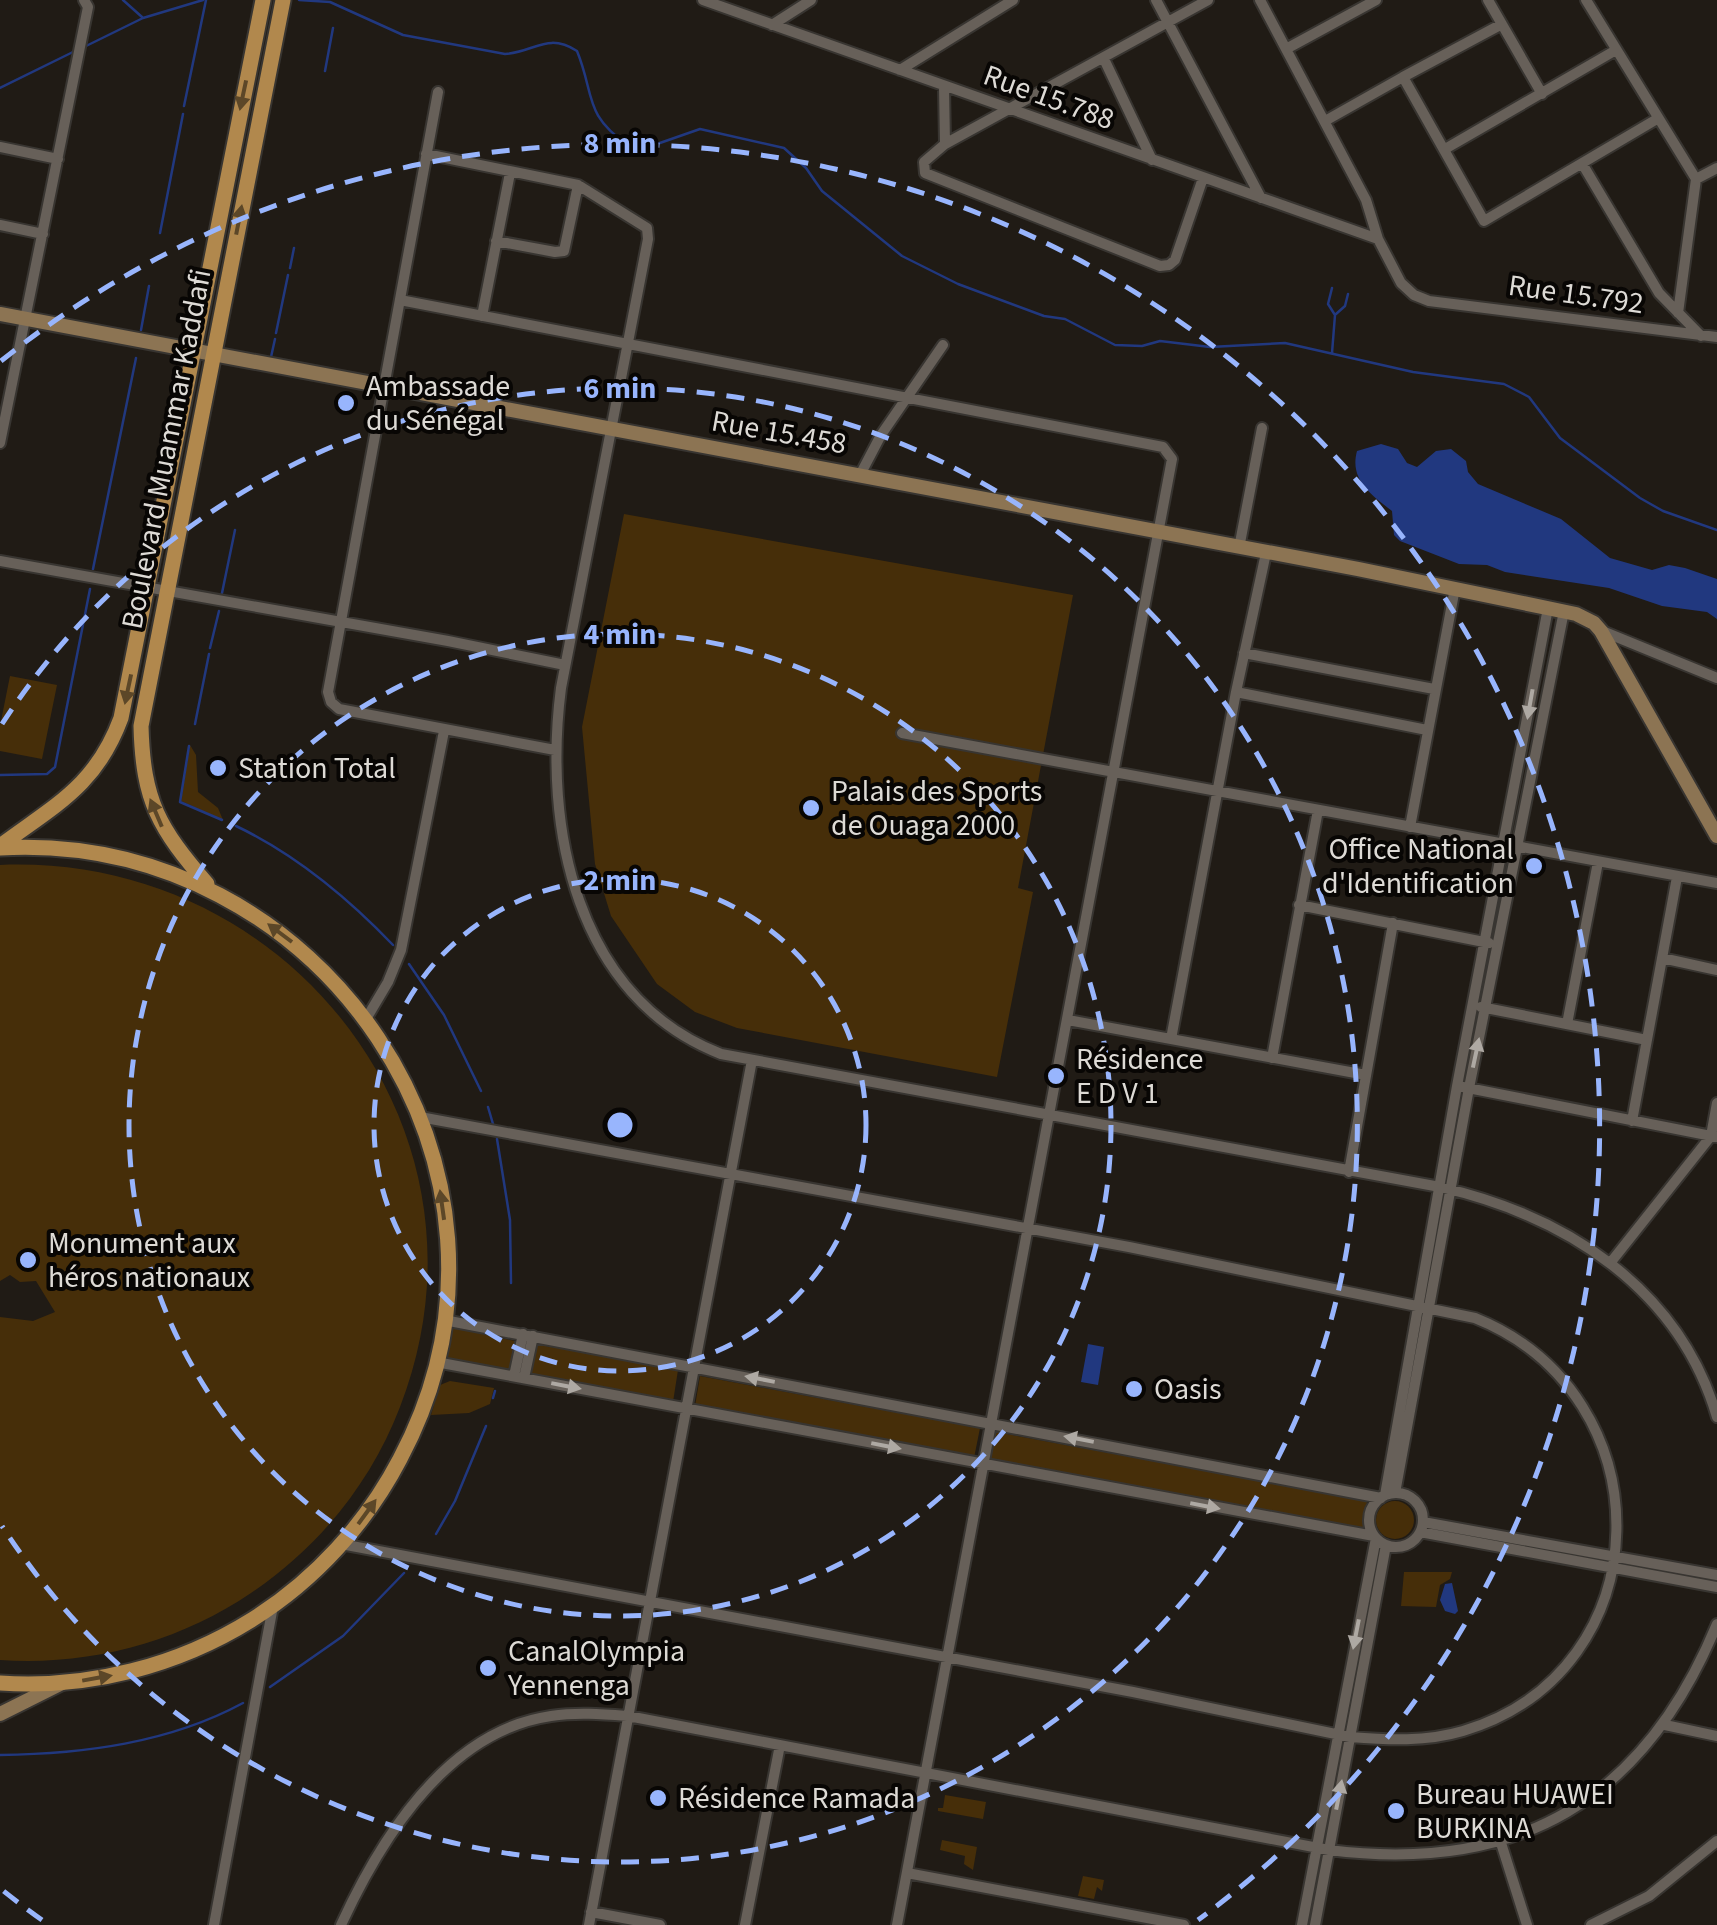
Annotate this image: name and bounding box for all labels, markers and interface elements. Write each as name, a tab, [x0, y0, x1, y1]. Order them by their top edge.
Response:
street label: Rue 15.788	[977, 54, 1120, 141]
one-way arrow	[235, 80, 251, 111]
text: 8 min	[584, 122, 657, 165]
one-way arrow	[232, 203, 247, 235]
street label: Rue 15.792	[1505, 264, 1646, 325]
street label: Boulevard Muammar Kaddafi	[110, 265, 222, 633]
place label: Ambassade du Sénégal	[366, 365, 510, 442]
text: 6 min	[584, 367, 657, 410]
marker: Ambassade du Sénégal	[335, 392, 357, 414]
street label: Rue 15.458	[708, 399, 850, 465]
text: 4 min	[584, 613, 657, 656]
one-way arrow	[120, 674, 135, 705]
one-way arrow	[1522, 688, 1537, 720]
place label: Station Total	[238, 747, 396, 790]
marker: Station Total	[207, 757, 229, 779]
place label: Palais des Sports de Ouaga 2000	[831, 770, 1042, 847]
marker: Palais des Sports de Ouaga 2000	[800, 797, 822, 819]
one-way arrow	[148, 798, 164, 828]
place label: Office National d'Identification	[1322, 828, 1514, 905]
marker: Office National d'Identification	[1523, 855, 1545, 877]
text: 2 min	[584, 859, 657, 902]
one-way arrow	[267, 923, 293, 943]
one-way arrow	[1469, 1037, 1485, 1068]
place label: Résidence E D V 1	[1076, 1038, 1203, 1115]
marker: Résidence E D V 1	[1045, 1065, 1067, 1087]
centre of rings	[602, 1107, 638, 1143]
one-way arrow	[434, 1188, 450, 1220]
place label: Monument aux héros nationaux	[48, 1222, 250, 1299]
marker: Monument aux héros nationaux	[17, 1249, 39, 1271]
place label: Oasis	[1154, 1368, 1222, 1411]
one-way arrow	[744, 1370, 775, 1386]
marker: Oasis	[1123, 1378, 1145, 1400]
one-way arrow	[551, 1379, 583, 1394]
one-way arrow	[1063, 1431, 1094, 1447]
one-way arrow	[871, 1439, 902, 1454]
one-way arrow	[356, 1499, 376, 1525]
one-way arrow	[1190, 1499, 1222, 1514]
one-way arrow	[1348, 1619, 1363, 1650]
place label: CanalOlympia Yennenga	[507, 1630, 685, 1707]
marker: CanalOlympia Yennenga	[477, 1657, 499, 1679]
one-way arrow	[82, 1670, 113, 1685]
place label: Bureau HUAWEI BURKINA	[1416, 1773, 1614, 1850]
place label: Résidence Ramada	[678, 1777, 915, 1820]
one-way arrow	[1332, 1779, 1348, 1810]
marker: Résidence Ramada	[647, 1787, 669, 1809]
marker: Bureau HUAWEI BURKINA	[1385, 1800, 1407, 1822]

